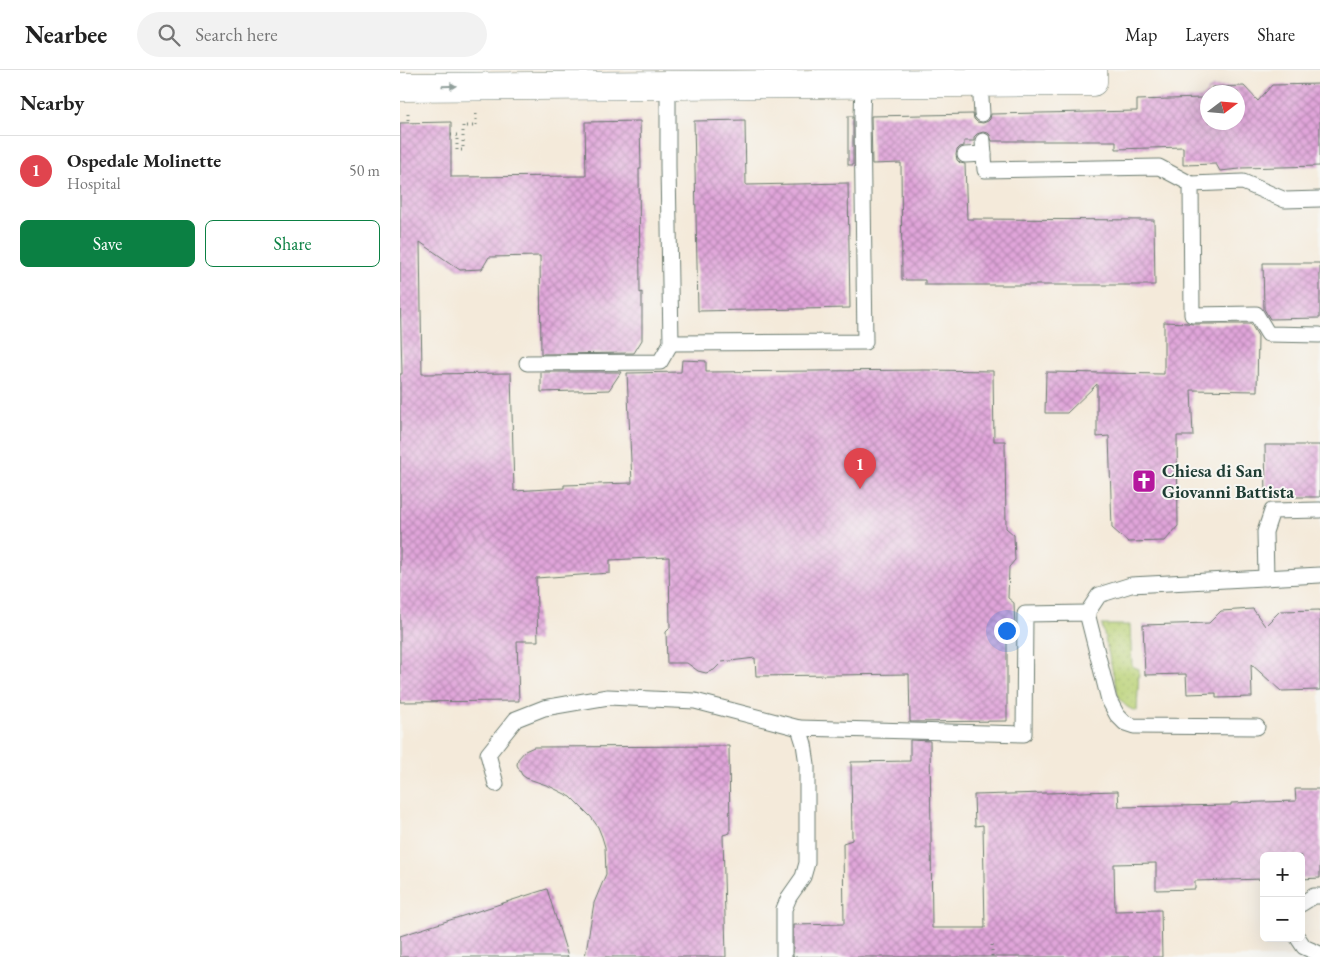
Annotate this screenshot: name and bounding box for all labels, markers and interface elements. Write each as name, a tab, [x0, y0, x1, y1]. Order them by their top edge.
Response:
search box	[137, 12, 487, 57]
text: Nearbee	[25, 19, 107, 50]
icon: search	[155, 21, 183, 49]
text: Search here	[195, 22, 278, 47]
text: Map	[1125, 23, 1157, 46]
text: Layers	[1185, 23, 1229, 46]
text: Share	[1257, 23, 1295, 46]
one-way arrow	[441, 82, 457, 90]
north arrow	[1200, 85, 1245, 130]
text: Nearby	[20, 89, 84, 116]
text: Ospedale Molinette	[67, 148, 221, 173]
text: 1	[32, 160, 40, 181]
text: 50 m	[349, 160, 380, 181]
text: Hospital	[67, 173, 121, 194]
button: Save	[20, 220, 195, 267]
button: Share	[205, 220, 380, 267]
pin: 1	[844, 448, 876, 489]
place label: Chiesa di San Giovanni Battista	[1162, 459, 1294, 503]
church icon: Chiesa di San Giovanni Battista	[1131, 468, 1157, 494]
your location	[994, 618, 1020, 644]
map controls	[1260, 852, 1305, 942]
button: +	[1260, 852, 1305, 897]
button: −	[1260, 897, 1305, 942]

